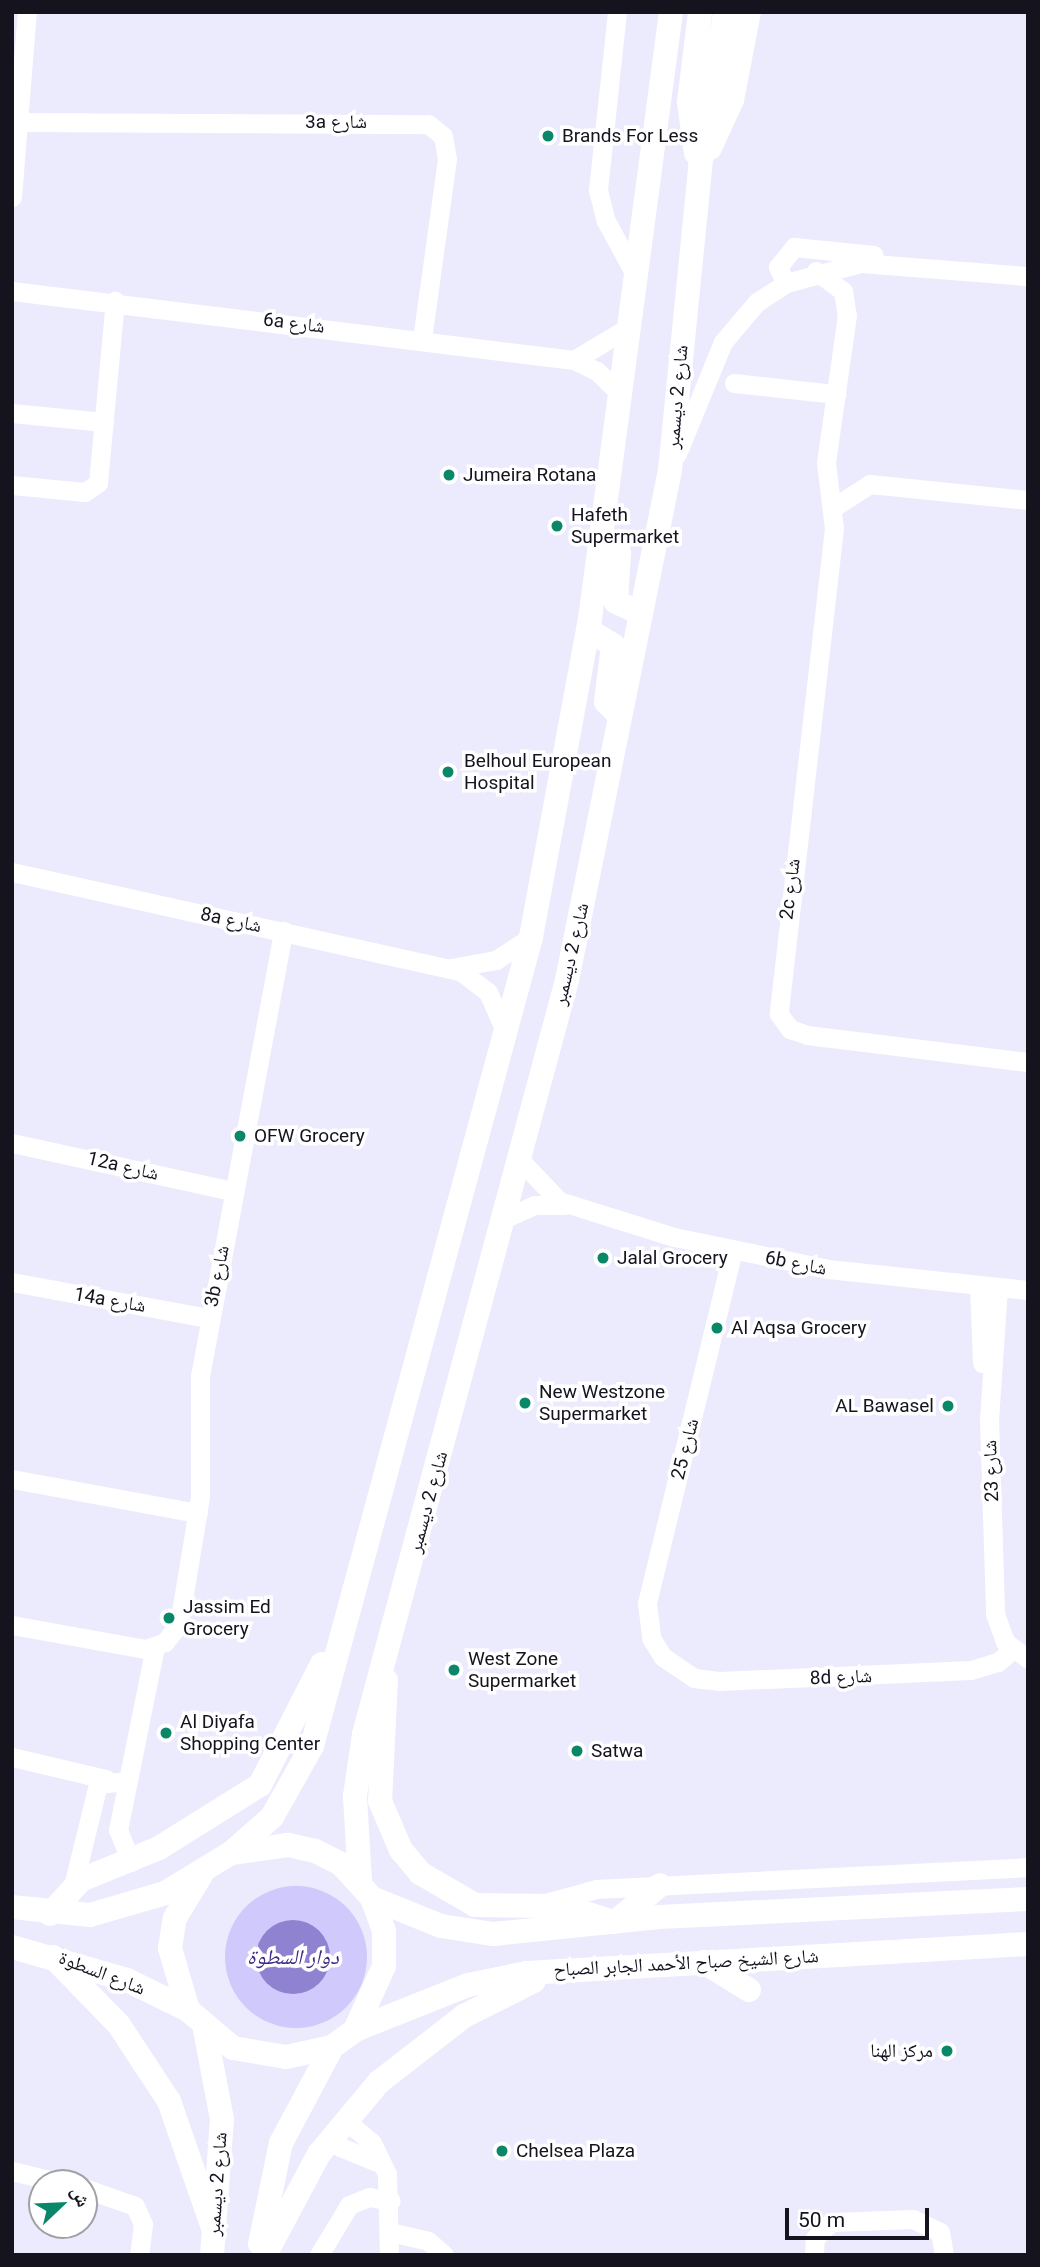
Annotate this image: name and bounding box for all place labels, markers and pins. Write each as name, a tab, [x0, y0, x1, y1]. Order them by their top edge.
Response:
place label: Brands For Less	[562, 125, 698, 147]
marker: Brands For Less	[540, 128, 556, 144]
place label: Jumeira Rotana	[463, 464, 596, 486]
marker: Jumeira Rotana	[441, 467, 457, 483]
place label: Hafeth Supermarket	[571, 504, 679, 548]
marker: Hafeth Supermarket	[549, 518, 565, 534]
place label: Belhoul European Hospital	[464, 750, 611, 794]
marker: Belhoul European Hospital	[438, 762, 458, 782]
place label: OFW Grocery	[254, 1125, 365, 1147]
marker: OFW Grocery	[232, 1128, 248, 1144]
place label: Jalal Grocery	[617, 1247, 728, 1269]
marker: Jalal Grocery	[595, 1250, 611, 1266]
place label: Al Aqsa Grocery	[731, 1317, 866, 1339]
marker: Al Aqsa Grocery	[709, 1320, 725, 1336]
place label: New Westzone Supermarket	[539, 1381, 665, 1425]
marker: New Westzone Supermarket	[517, 1395, 533, 1411]
place label: AL Bawasel	[835, 1395, 934, 1417]
marker: AL Bawasel	[940, 1398, 956, 1414]
place label: Jassim Ed Grocery	[183, 1596, 271, 1640]
marker: Jassim Ed Grocery	[161, 1610, 177, 1626]
place label: West Zone Supermarket	[468, 1648, 576, 1692]
marker: West Zone Supermarket	[446, 1662, 462, 1678]
place label: Al Diyafa Shopping Center	[180, 1711, 320, 1755]
marker: Al Diyafa Shopping Center	[158, 1725, 174, 1741]
place label: Satwa	[591, 1740, 643, 1762]
marker: Satwa	[569, 1743, 585, 1759]
place label: مركز الهنا	[870, 2040, 933, 2062]
marker: مركز الهنا	[939, 2043, 955, 2059]
place label: Chelsea Plaza	[516, 2140, 635, 2162]
marker: Chelsea Plaza	[494, 2143, 510, 2159]

